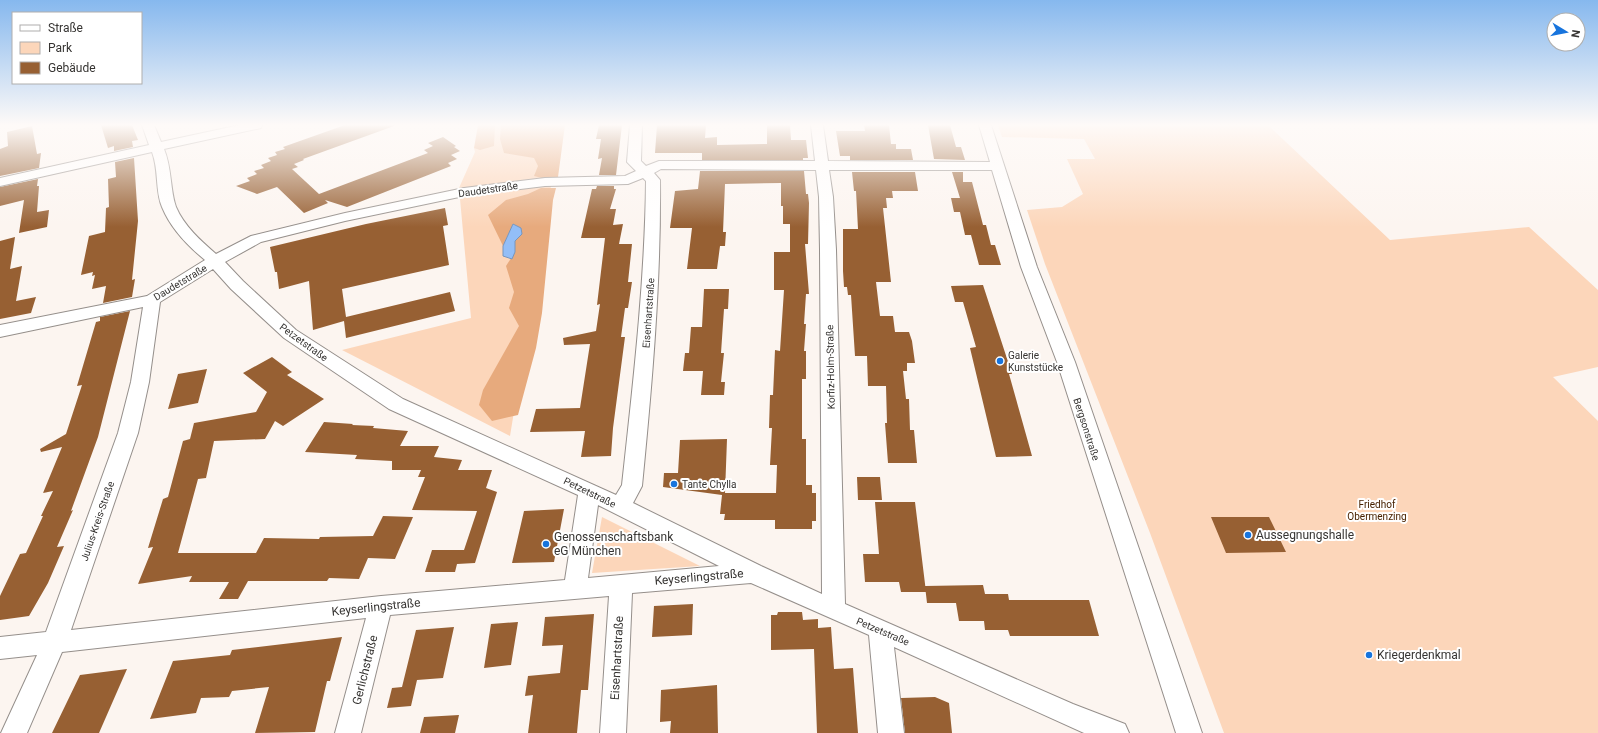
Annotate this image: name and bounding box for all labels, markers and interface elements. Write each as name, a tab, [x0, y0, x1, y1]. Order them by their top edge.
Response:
legend	[12, 12, 142, 84]
north arrow	[1546, 12, 1586, 52]
text: Straße	[48, 21, 83, 35]
text: N	[1568, 29, 1582, 39]
text: Park	[48, 41, 73, 55]
text: Gebäude	[48, 61, 96, 75]
street label: Daudetstraße	[458, 180, 519, 199]
street label: Daudetstraße	[152, 262, 209, 303]
street label: Eisenhartstraße	[641, 278, 656, 348]
street label: Petzetstraße	[278, 321, 330, 363]
street label: Korfiz-Holm-Straße	[824, 325, 837, 409]
place label: Galerie Kunststücke	[1008, 350, 1063, 373]
marker: Galerie Kunststücke	[995, 356, 1005, 366]
street label: Bergsonstraße	[1071, 396, 1102, 462]
street label: Petzetstraße	[562, 475, 618, 510]
marker: Tante Chylla	[669, 479, 679, 489]
place label: Tante Chylla	[682, 479, 736, 490]
street label: Julius-Kreis-Straße	[79, 480, 116, 563]
park label: Friedhof Obermenzing	[1347, 499, 1407, 522]
place label: Aussegnungshalle	[1256, 528, 1354, 542]
place label: Genossenschaftsbank eG München	[554, 530, 674, 558]
marker: Aussegnungshalle	[1243, 530, 1253, 540]
marker: Genossenschaftsbank eG München	[541, 539, 551, 549]
street label: Keyserlingstraße	[654, 566, 744, 588]
street label: Keyserlingstraße	[331, 595, 421, 619]
street label: Petzetstraße	[855, 615, 911, 648]
street label: Eisenhartstraße	[608, 616, 626, 700]
street label: Gerlichstraße	[350, 634, 380, 706]
place label: Kriegerdenkmal	[1377, 648, 1461, 662]
marker: Kriegerdenkmal	[1364, 650, 1374, 660]

